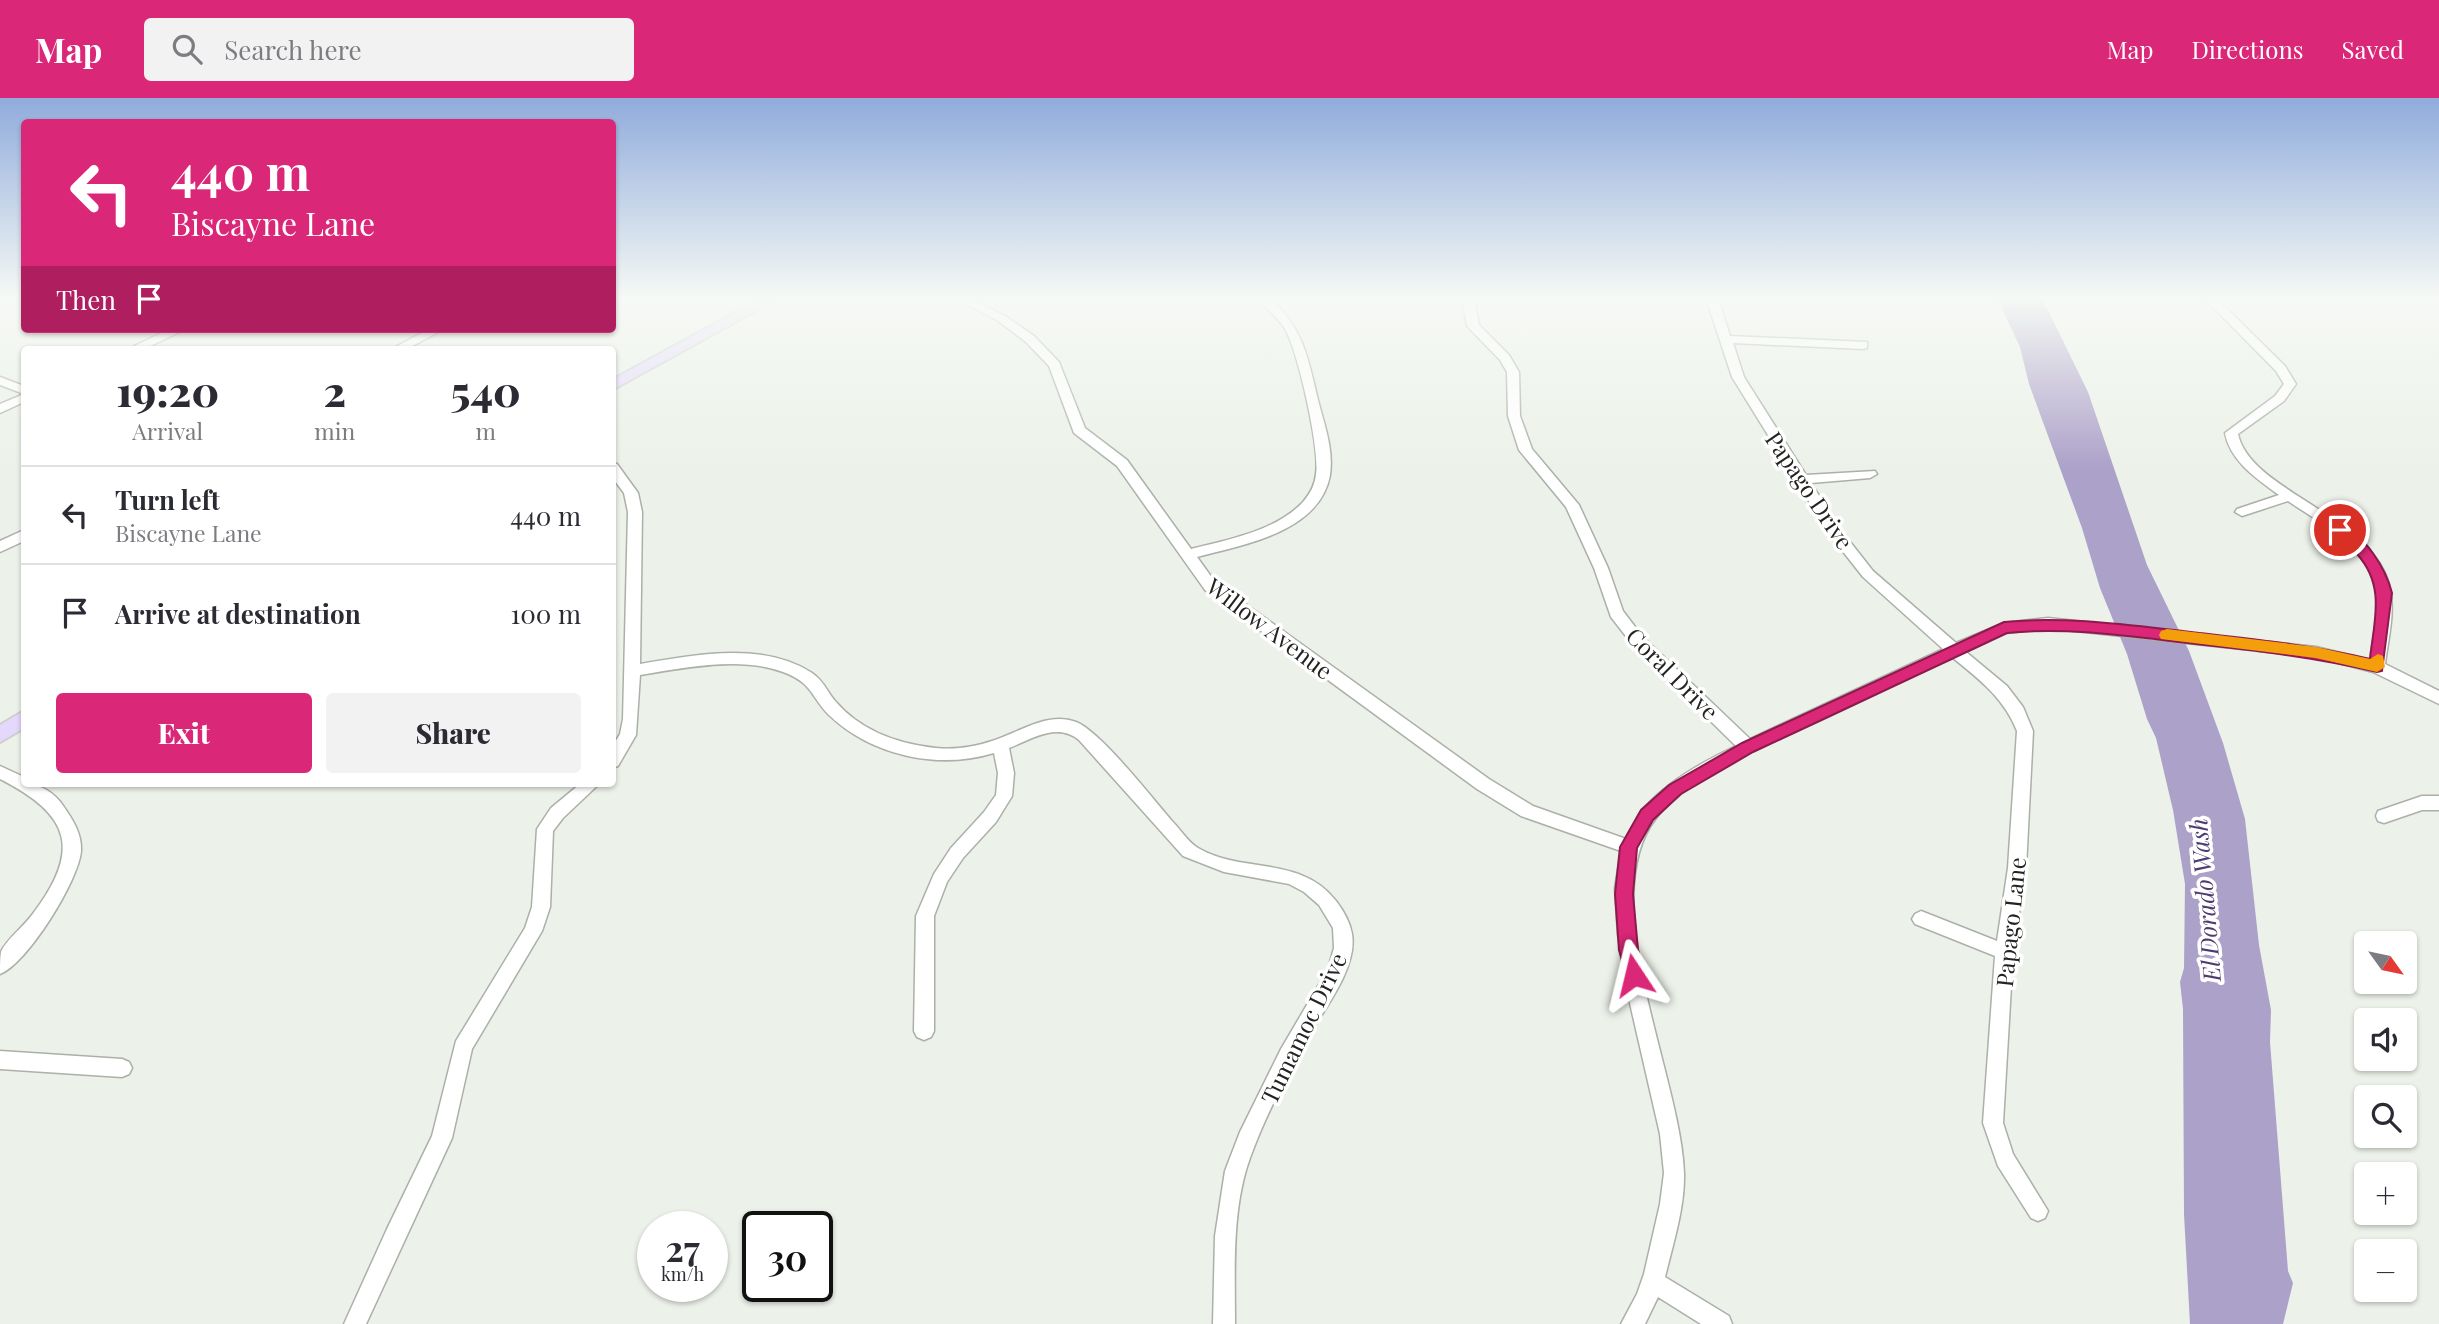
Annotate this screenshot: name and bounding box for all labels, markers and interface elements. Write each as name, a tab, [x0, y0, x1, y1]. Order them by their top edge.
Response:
search box	[144, 18, 634, 81]
text: Map	[35, 27, 102, 71]
icon: search	[168, 30, 206, 68]
text: Search here	[224, 32, 362, 67]
text: Map	[2107, 33, 2153, 65]
text: Directions	[2191, 33, 2304, 65]
text: Saved	[2342, 33, 2404, 65]
text: 440 m	[171, 138, 310, 203]
icon: left	[56, 147, 147, 238]
text: Biscayne Lane	[171, 201, 375, 244]
icon: arrive	[130, 280, 168, 318]
text: Then	[56, 282, 116, 317]
text: 19:20	[116, 362, 219, 418]
text: 2	[324, 362, 346, 418]
text: 540	[450, 362, 521, 418]
text: Arrival	[132, 415, 203, 446]
text: min	[314, 415, 355, 446]
text: m	[475, 415, 496, 446]
street label: Papago Drive	[1759, 425, 1861, 555]
text: Turn left	[115, 482, 220, 517]
icon: left	[56, 496, 94, 534]
text: 440 m	[510, 498, 581, 533]
pin	[2310, 500, 2370, 560]
icon: arrive	[2321, 511, 2359, 549]
text: Biscayne Lane	[115, 517, 262, 548]
street label: Willow Avenue	[1200, 570, 1339, 686]
icon: arrive	[56, 594, 94, 632]
text: Arrive at destination	[115, 596, 361, 631]
text: 100 m	[511, 596, 581, 631]
street label: Coral Drive	[1620, 620, 1726, 726]
button: Exit	[56, 693, 312, 773]
button: Share	[326, 693, 581, 773]
water label: El Dorado Wash	[2181, 817, 2227, 984]
street label: Papago Lane	[1988, 856, 2032, 988]
north arrow	[2354, 931, 2417, 994]
map controls	[2354, 931, 2417, 1302]
position arrow	[1597, 938, 1671, 1012]
street label: Tumamoc Drive	[1253, 947, 1353, 1109]
button: sound	[2354, 1008, 2417, 1071]
button: search	[2354, 1085, 2417, 1148]
button: +	[2354, 1162, 2417, 1225]
speed limit sign: 30	[742, 1211, 833, 1302]
text: 27	[665, 1224, 700, 1271]
button: −	[2354, 1239, 2417, 1302]
text: km/h	[661, 1262, 704, 1286]

